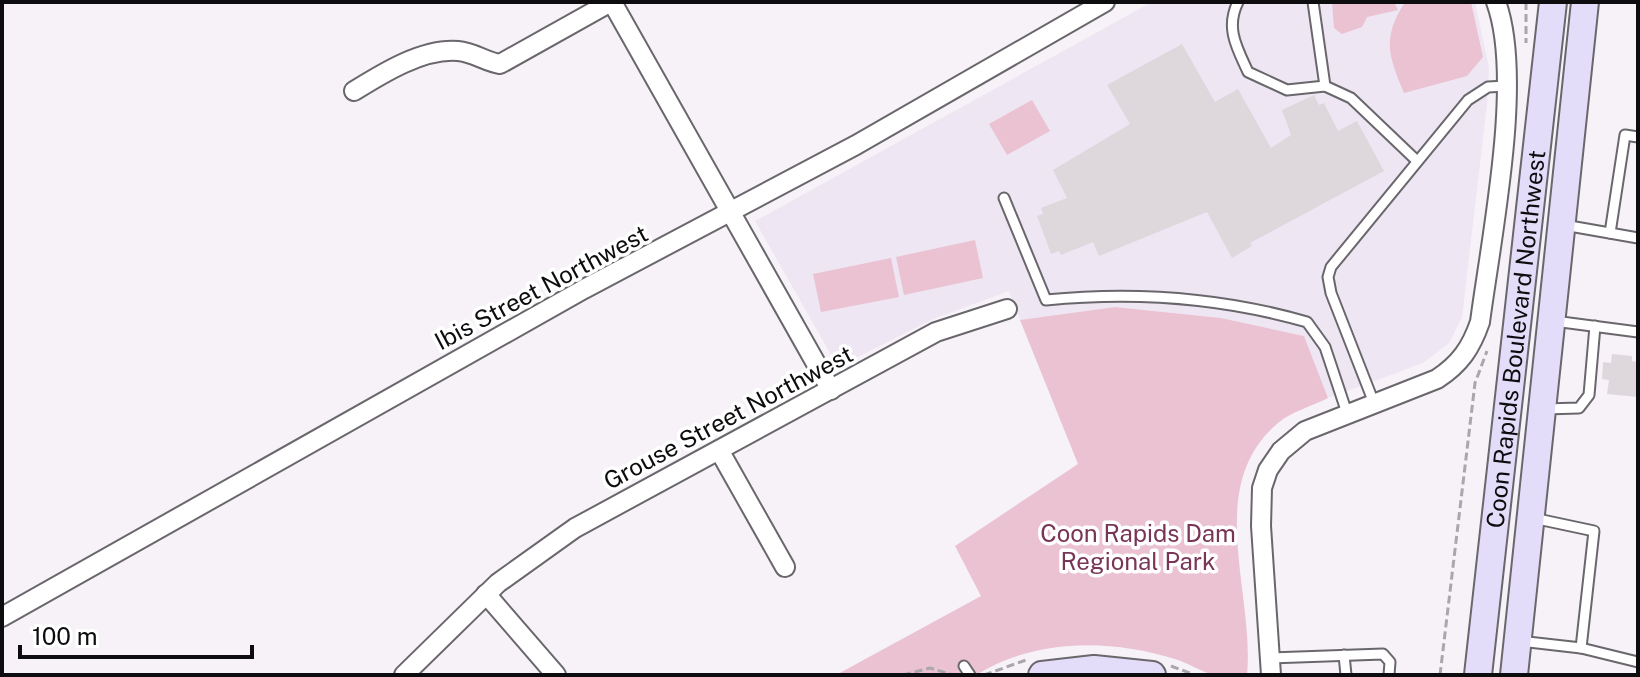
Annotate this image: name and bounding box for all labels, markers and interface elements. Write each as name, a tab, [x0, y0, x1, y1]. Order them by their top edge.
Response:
street label: Coon Rapids Boulevard Northwest	[1480, 149, 1550, 529]
street label: Ibis Street Northwest	[430, 219, 652, 355]
street label: Grouse Street Northwest	[599, 339, 857, 495]
park label: Coon Rapids Dam Regional Park	[1040, 519, 1236, 575]
scale bar	[20, 609, 252, 659]
text: 100 m	[32, 622, 98, 650]

